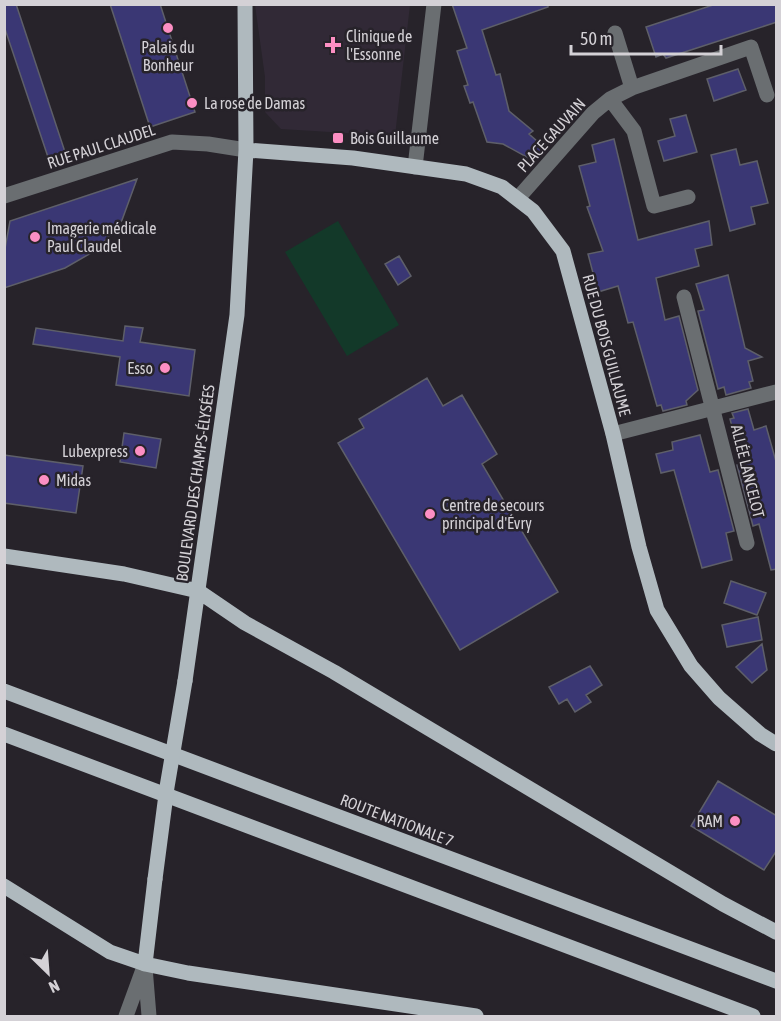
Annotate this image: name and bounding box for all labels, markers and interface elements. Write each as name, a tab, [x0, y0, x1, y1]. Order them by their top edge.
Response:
scale bar	[571, 18, 721, 56]
marker: Palais du Bonheur	[161, 21, 175, 35]
place label: Clinique de l'Essonne	[346, 27, 412, 63]
text: 50 m	[580, 28, 612, 49]
marker: Clinique de l'Essonne	[324, 36, 342, 54]
place label: Palais du Bonheur	[141, 38, 195, 74]
place label: La rose de Damas	[204, 94, 306, 112]
street label: PLACE GAUVAIN	[513, 95, 589, 175]
marker: La rose de Damas	[185, 96, 199, 110]
street label: RUE PAUL CLAUDEL	[45, 120, 158, 172]
place label: Bois Guillaume	[350, 129, 439, 147]
marker: Bois Guillaume	[331, 131, 345, 145]
place label: Imagerie médicale Paul Claudel	[47, 219, 156, 255]
marker: Imagerie médicale Paul Claudel	[28, 230, 42, 244]
street label: RUE DU BOIS GUILLAUME	[579, 272, 635, 418]
place label: Esso	[127, 359, 153, 377]
marker: Esso	[158, 361, 172, 375]
street label: BOULEVARD DES CHAMPS-ÉLYSÉES	[172, 383, 218, 582]
street label: ALLÉE LANCELOT	[728, 423, 768, 519]
place label: Lubexpress	[62, 442, 128, 461]
marker: Lubexpress	[133, 444, 147, 458]
place label: Midas	[56, 471, 91, 489]
marker: Midas	[37, 473, 51, 487]
place label: Centre de secours principal d'Évry	[442, 496, 545, 533]
marker: Centre de secours principal d'Évry	[423, 507, 437, 521]
street label: ROUTE NATIONALE 7	[338, 790, 456, 850]
place label: RAM	[696, 812, 723, 830]
marker: RAM	[728, 814, 742, 828]
north arrow	[18, 943, 78, 1003]
text: N	[46, 976, 62, 997]

